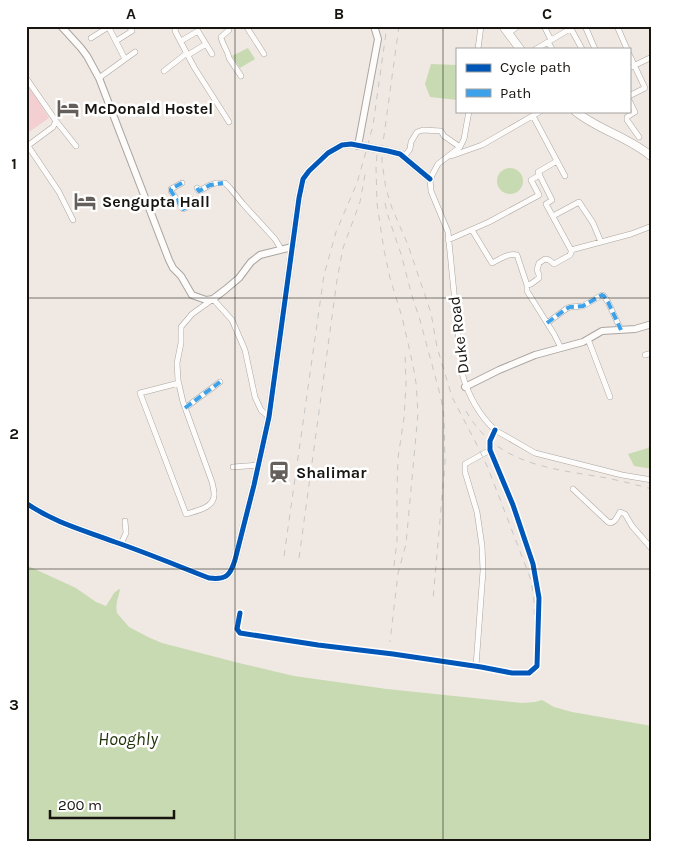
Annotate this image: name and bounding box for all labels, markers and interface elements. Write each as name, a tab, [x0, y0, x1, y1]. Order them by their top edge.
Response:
text: A	[126, 4, 136, 23]
text: B	[334, 4, 344, 23]
text: C	[542, 4, 552, 23]
legend	[456, 48, 630, 112]
text: Cycle path	[500, 58, 571, 76]
text: Path	[500, 84, 531, 102]
hotel icon: McDonald Hostel	[55, 95, 81, 121]
place label: McDonald Hostel	[84, 99, 213, 118]
text: 1	[11, 154, 17, 173]
hotel icon: Sengupta Hall	[72, 188, 98, 214]
place label: Sengupta Hall	[102, 192, 210, 211]
street label: Duke Road	[444, 295, 473, 375]
text: 2	[9, 424, 19, 443]
station icon: Shalimar	[266, 459, 292, 485]
place label: Shalimar	[296, 463, 367, 482]
text: 3	[9, 695, 19, 714]
water label: Hooghly	[98, 728, 159, 750]
scale bar	[50, 787, 174, 819]
text: 200 m	[58, 796, 102, 814]

